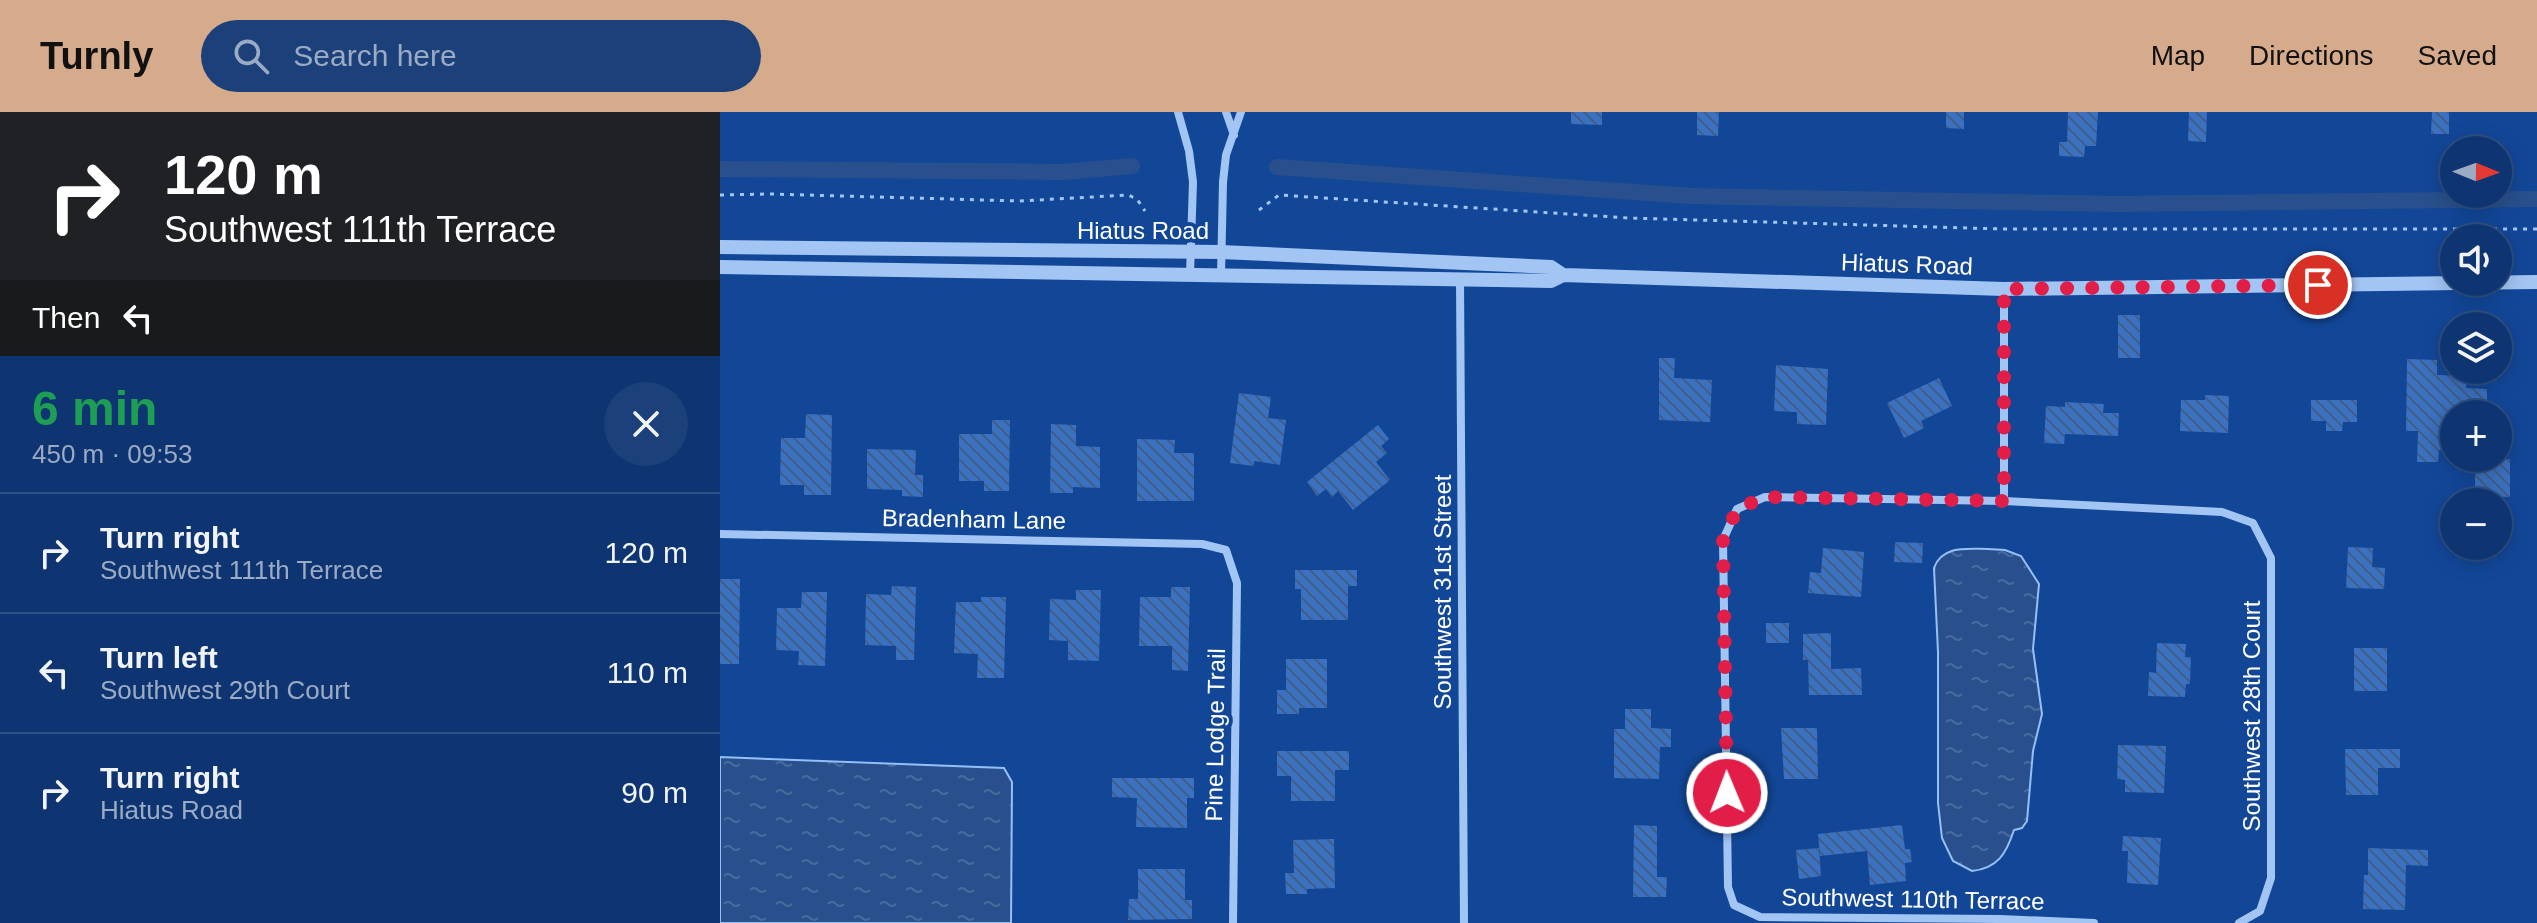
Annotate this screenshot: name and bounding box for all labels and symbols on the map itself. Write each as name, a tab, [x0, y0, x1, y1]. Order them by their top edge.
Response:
north arrow	[2440, 136, 2512, 208]
street label: Hiatus Road	[1077, 217, 1209, 244]
street label: Hiatus Road	[1841, 248, 1973, 280]
pin	[2284, 251, 2352, 319]
street label: Southwest 31st Street	[1429, 474, 1456, 709]
street label: Bradenham Lane	[882, 504, 1066, 534]
street label: Southwest 28th Court	[2238, 600, 2265, 831]
street label: Pine Lodge Trail	[1200, 648, 1230, 822]
position arrow	[1685, 751, 1769, 835]
street label: Southwest 110th Terrace	[1781, 883, 2045, 915]

